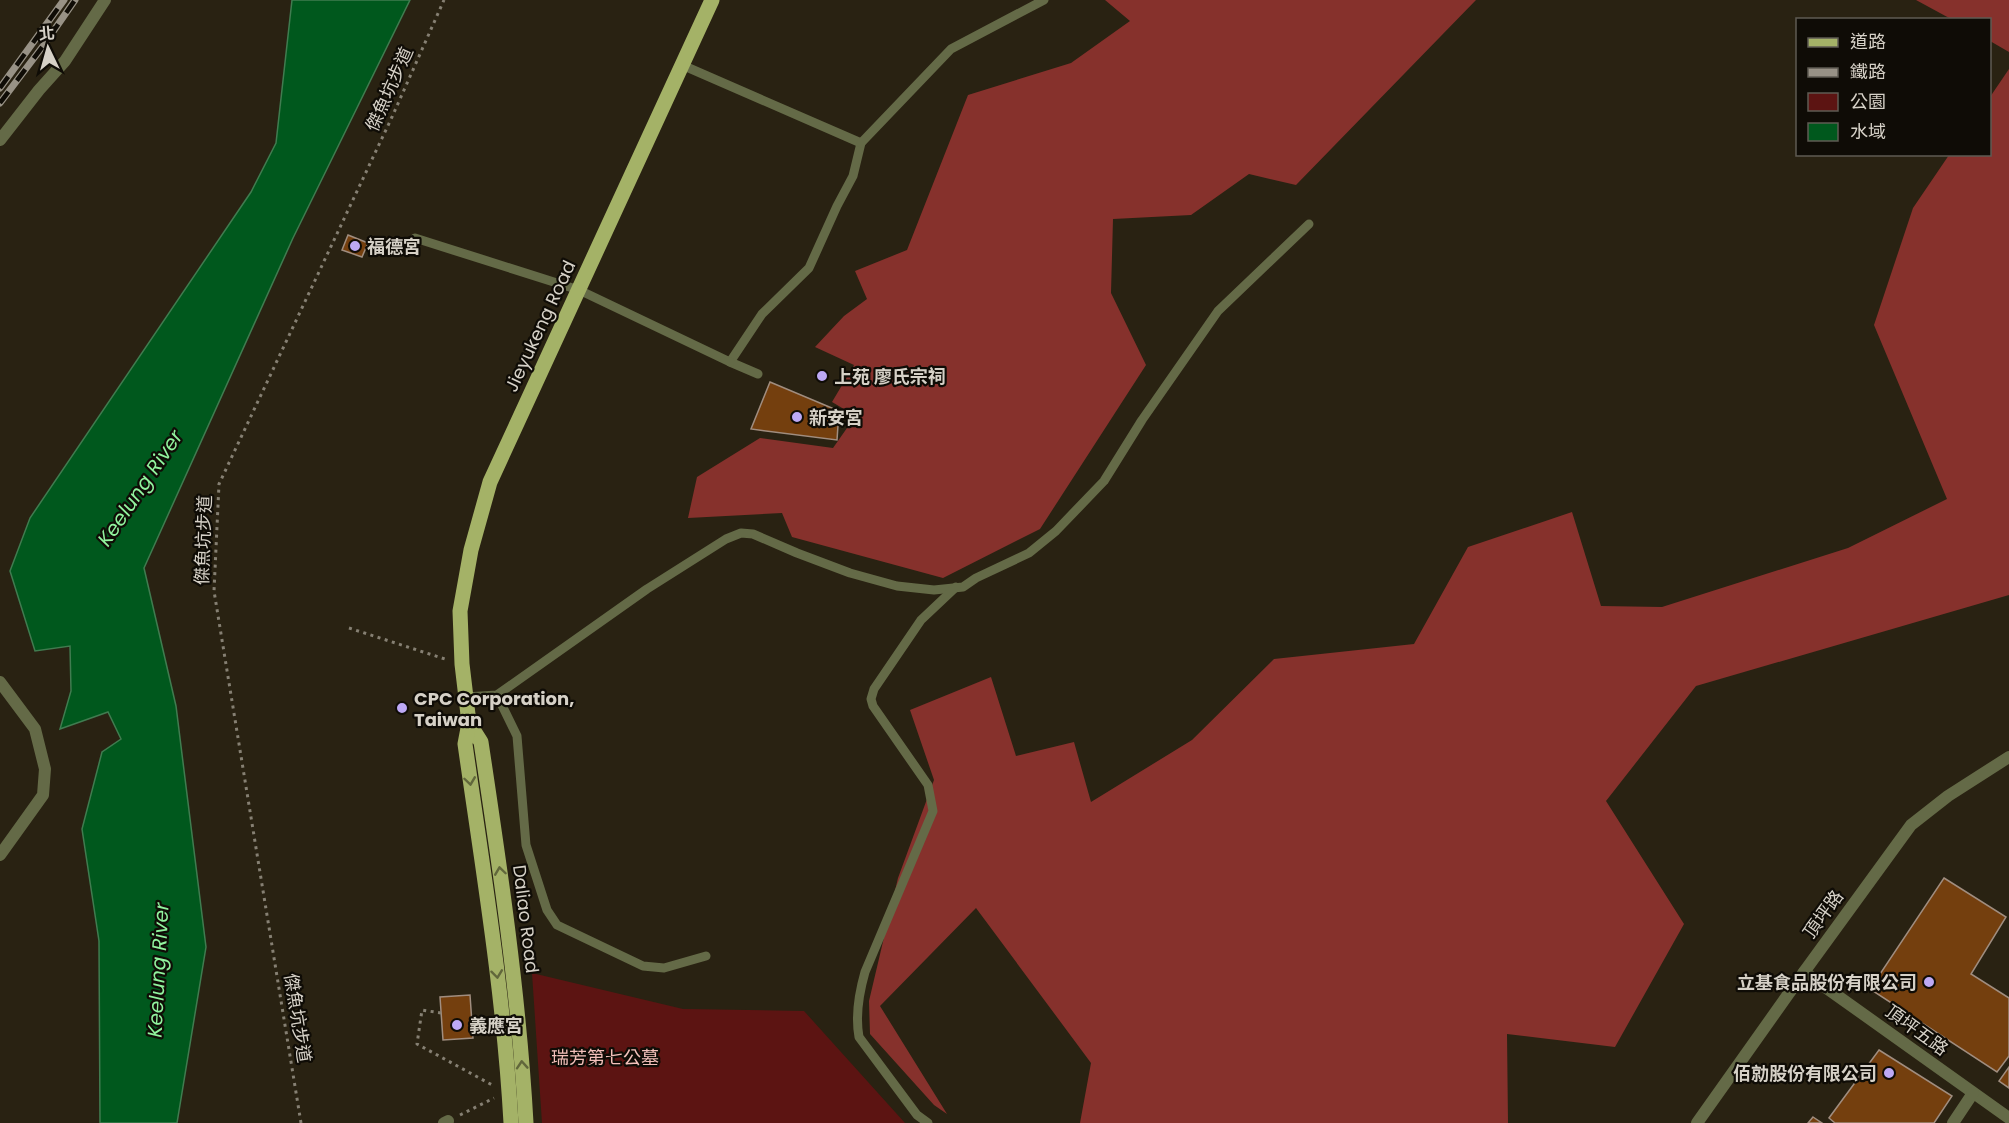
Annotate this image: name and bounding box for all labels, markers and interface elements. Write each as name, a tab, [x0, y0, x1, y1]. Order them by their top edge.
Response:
north arrow	[18, 18, 78, 78]
legend	[1796, 18, 1991, 156]
text: 北	[38, 21, 56, 46]
text: 道路	[1850, 29, 1886, 54]
street label: 傑魚坑步道	[359, 43, 419, 135]
text: 鐵路	[1850, 59, 1886, 84]
text: 公園	[1850, 89, 1886, 114]
text: 水域	[1850, 119, 1886, 144]
place label: 福德宮	[367, 234, 421, 259]
marker: 福德宮	[348, 239, 362, 253]
street label: Jieyukeng Road	[499, 256, 581, 396]
place label: 上苑 廖氏宗祠	[834, 364, 946, 389]
marker: 上苑 廖氏宗祠	[815, 369, 829, 383]
place label: 新安宮	[809, 405, 863, 430]
marker: 新安宮	[790, 410, 804, 424]
water label: Keelung River	[91, 424, 190, 552]
street label: 傑魚坑步道	[189, 495, 217, 585]
place label: CPC Corporation, Taiwan	[414, 686, 574, 732]
marker: CPC Corporation, Taiwan	[395, 701, 409, 715]
one-way arrow	[464, 776, 476, 786]
street label: Daliao Road	[507, 863, 545, 975]
one-way arrow	[495, 866, 507, 876]
street label: 頂坪路	[1797, 885, 1849, 943]
water label: Keelung River	[140, 901, 176, 1038]
one-way arrow	[490, 970, 503, 979]
place label: 立基食品股份有限公司	[1737, 970, 1917, 995]
street label: 傑魚坑步道	[279, 972, 317, 1064]
marker: 立基食品股份有限公司	[1922, 975, 1936, 989]
street label: 頂坪五路	[1881, 999, 1953, 1061]
place label: 義應宮	[469, 1013, 523, 1038]
marker: 義應宮	[450, 1018, 464, 1032]
park label: 瑞芳第七公墓	[551, 1045, 659, 1070]
one-way arrow	[516, 1060, 529, 1069]
place label: 佰勍股份有限公司	[1733, 1061, 1877, 1086]
marker: 佰勍股份有限公司	[1882, 1066, 1896, 1080]

